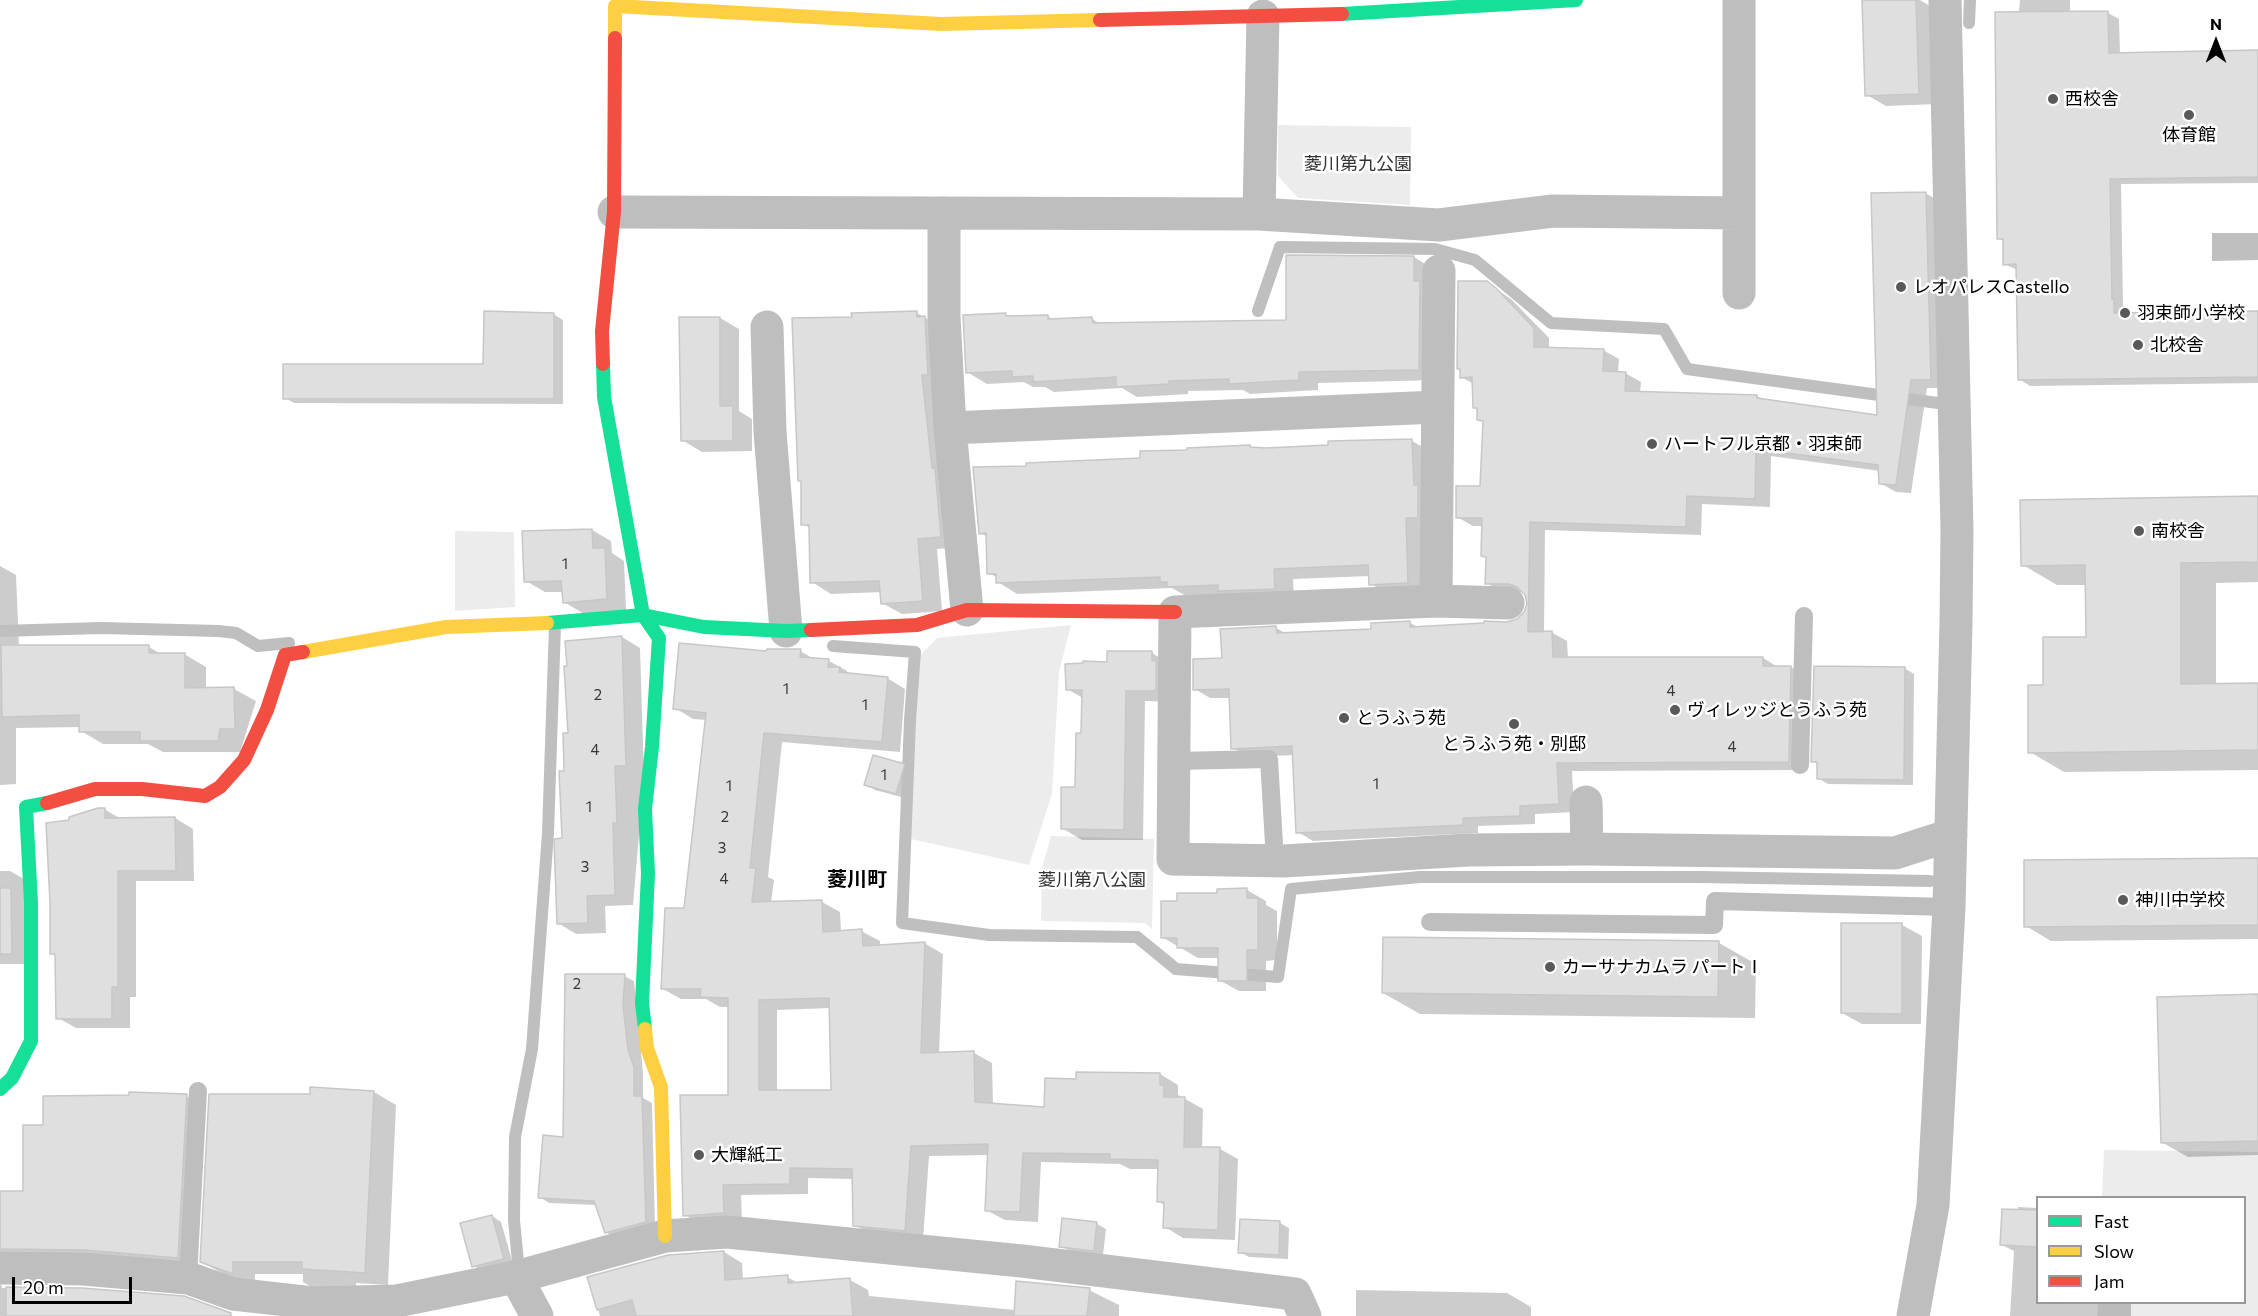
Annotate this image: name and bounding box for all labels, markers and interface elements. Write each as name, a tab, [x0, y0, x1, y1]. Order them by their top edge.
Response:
north arrow	[2186, 12, 2246, 72]
text: N	[2210, 14, 2222, 33]
place label: 西校舎	[2065, 88, 2119, 110]
marker: 西校舎	[2046, 92, 2060, 106]
marker: 体育館	[2182, 108, 2196, 122]
place label: 体育館	[2162, 124, 2216, 146]
park label: 菱川第九公園	[1304, 153, 1412, 175]
place label: レオパレスCastello	[1913, 276, 2070, 298]
marker: レオパレスCastello	[1894, 280, 1908, 294]
place label: 羽束師小学校	[2137, 302, 2245, 324]
marker: 羽束師小学校	[2118, 306, 2132, 320]
place label: 北校舎	[2150, 334, 2204, 356]
marker: 北校舎	[2131, 338, 2145, 352]
place label: ハートフル京都・羽束師	[1664, 433, 1862, 455]
marker: ハートフル京都・羽束師	[1645, 437, 1659, 451]
place label: 南校舎	[2151, 520, 2205, 542]
marker: 南校舎	[2132, 524, 2146, 538]
house number: 1	[562, 555, 568, 573]
house number: 1	[783, 680, 789, 698]
house number: 4	[1667, 682, 1675, 700]
house number: 2	[594, 686, 602, 704]
house number: 1	[862, 696, 868, 714]
place label: ヴィレッジとうふう苑	[1687, 699, 1867, 721]
marker: ヴィレッジとうふう苑	[1668, 703, 1682, 717]
place label: とうふう苑	[1356, 707, 1446, 729]
marker: とうふう苑	[1337, 711, 1351, 725]
marker: とうふう苑・別邸	[1507, 717, 1521, 731]
place label: とうふう苑・別邸	[1442, 733, 1586, 755]
house number: 4	[1728, 738, 1736, 756]
house number: 4	[591, 741, 599, 759]
house number: 1	[881, 766, 887, 784]
house number: 1	[1373, 775, 1379, 793]
house number: 1	[726, 777, 732, 795]
house number: 1	[586, 798, 592, 816]
house number: 2	[721, 808, 729, 826]
house number: 3	[718, 839, 726, 857]
house number: 3	[581, 858, 589, 876]
district label: 菱川町	[827, 867, 887, 891]
park label: 菱川第八公園	[1038, 869, 1146, 891]
house number: 4	[720, 870, 728, 888]
place label: 神川中学校	[2135, 889, 2225, 911]
marker: 神川中学校	[2116, 893, 2130, 907]
place label: カーサナカムラ パートⅠ	[1562, 956, 1763, 978]
marker: カーサナカムラ パートⅠ	[1543, 960, 1557, 974]
house number: 2	[573, 975, 581, 993]
place label: 大輝紙工	[711, 1144, 783, 1166]
marker: 大輝紙工	[692, 1148, 706, 1162]
legend	[2036, 1196, 2246, 1304]
text: Fast	[2094, 1210, 2129, 1232]
text: Slow	[2094, 1240, 2134, 1262]
scale bar	[15, 1265, 135, 1303]
text: Jam	[2094, 1270, 2124, 1292]
text: 20 m	[23, 1276, 64, 1298]

